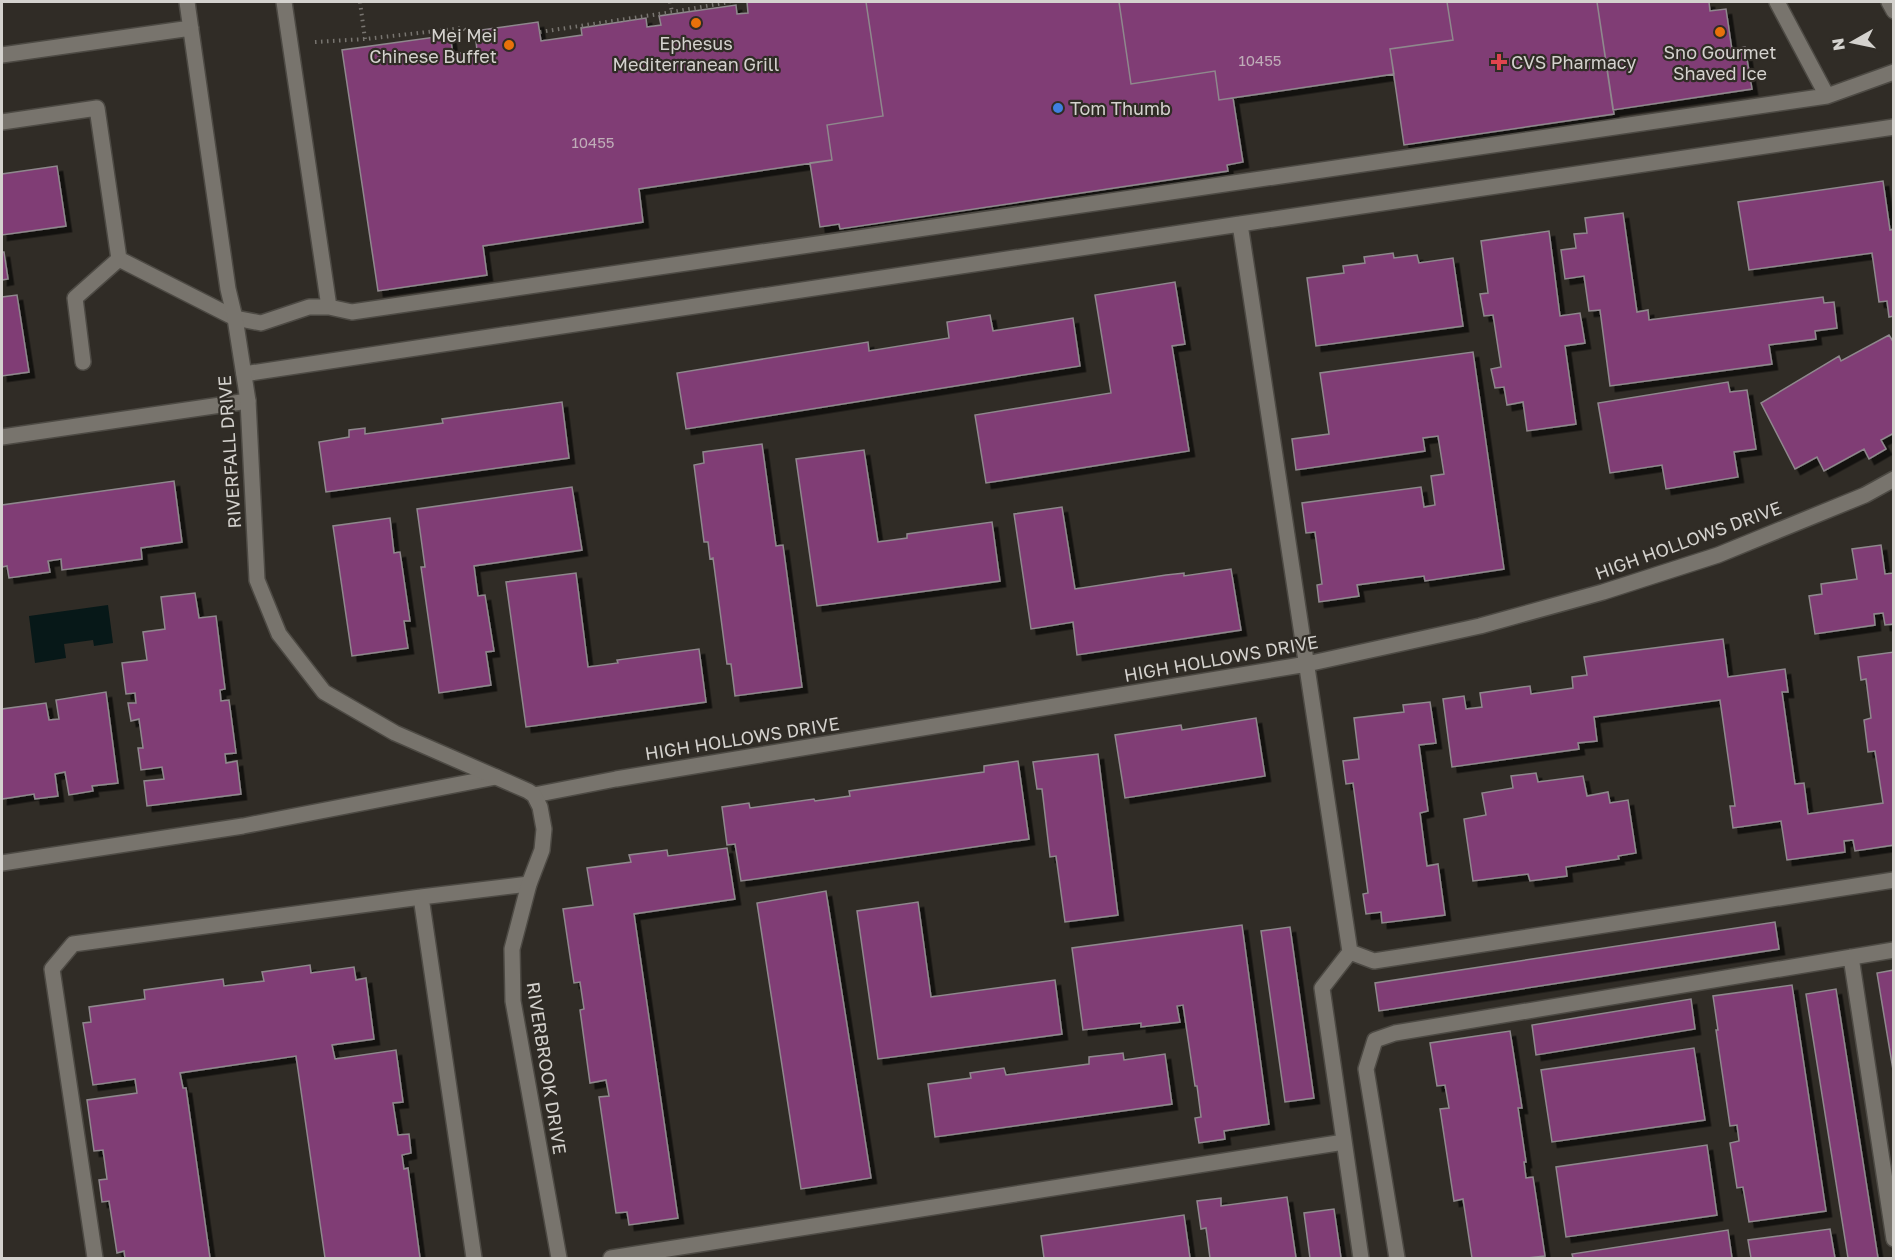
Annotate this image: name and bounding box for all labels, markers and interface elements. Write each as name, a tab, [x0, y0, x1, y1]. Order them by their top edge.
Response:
north arrow	[1823, 12, 1883, 72]
marker: Ephesus Mediterranean Grill	[689, 16, 703, 30]
place label: Mei Mei Chinese Buffet	[369, 24, 497, 67]
marker: Sno Gourmet Shaved Ice	[1713, 25, 1727, 39]
place label: Ephesus Mediterranean Grill	[613, 32, 780, 75]
text: N	[1827, 37, 1849, 52]
marker: Mei Mei Chinese Buffet	[502, 38, 516, 52]
place label: Sno Gourmet Shaved Ice	[1664, 41, 1776, 84]
house number: 10455	[1238, 51, 1282, 69]
place label: CVS Pharmacy	[1511, 51, 1636, 73]
marker: CVS Pharmacy	[1492, 55, 1506, 69]
place label: Tom Thumb	[1070, 97, 1171, 119]
marker: Tom Thumb	[1051, 101, 1065, 115]
house number: 10455	[571, 133, 615, 151]
street label: RIVERFALL DRIVE	[213, 375, 245, 529]
street label: HIGH HOLLOWS DRIVE	[1592, 496, 1784, 584]
street label: HIGH HOLLOWS DRIVE	[1122, 630, 1320, 686]
street label: HIGH HOLLOWS DRIVE	[643, 712, 841, 764]
street label: RIVERBROOK DRIVE	[522, 980, 572, 1156]

